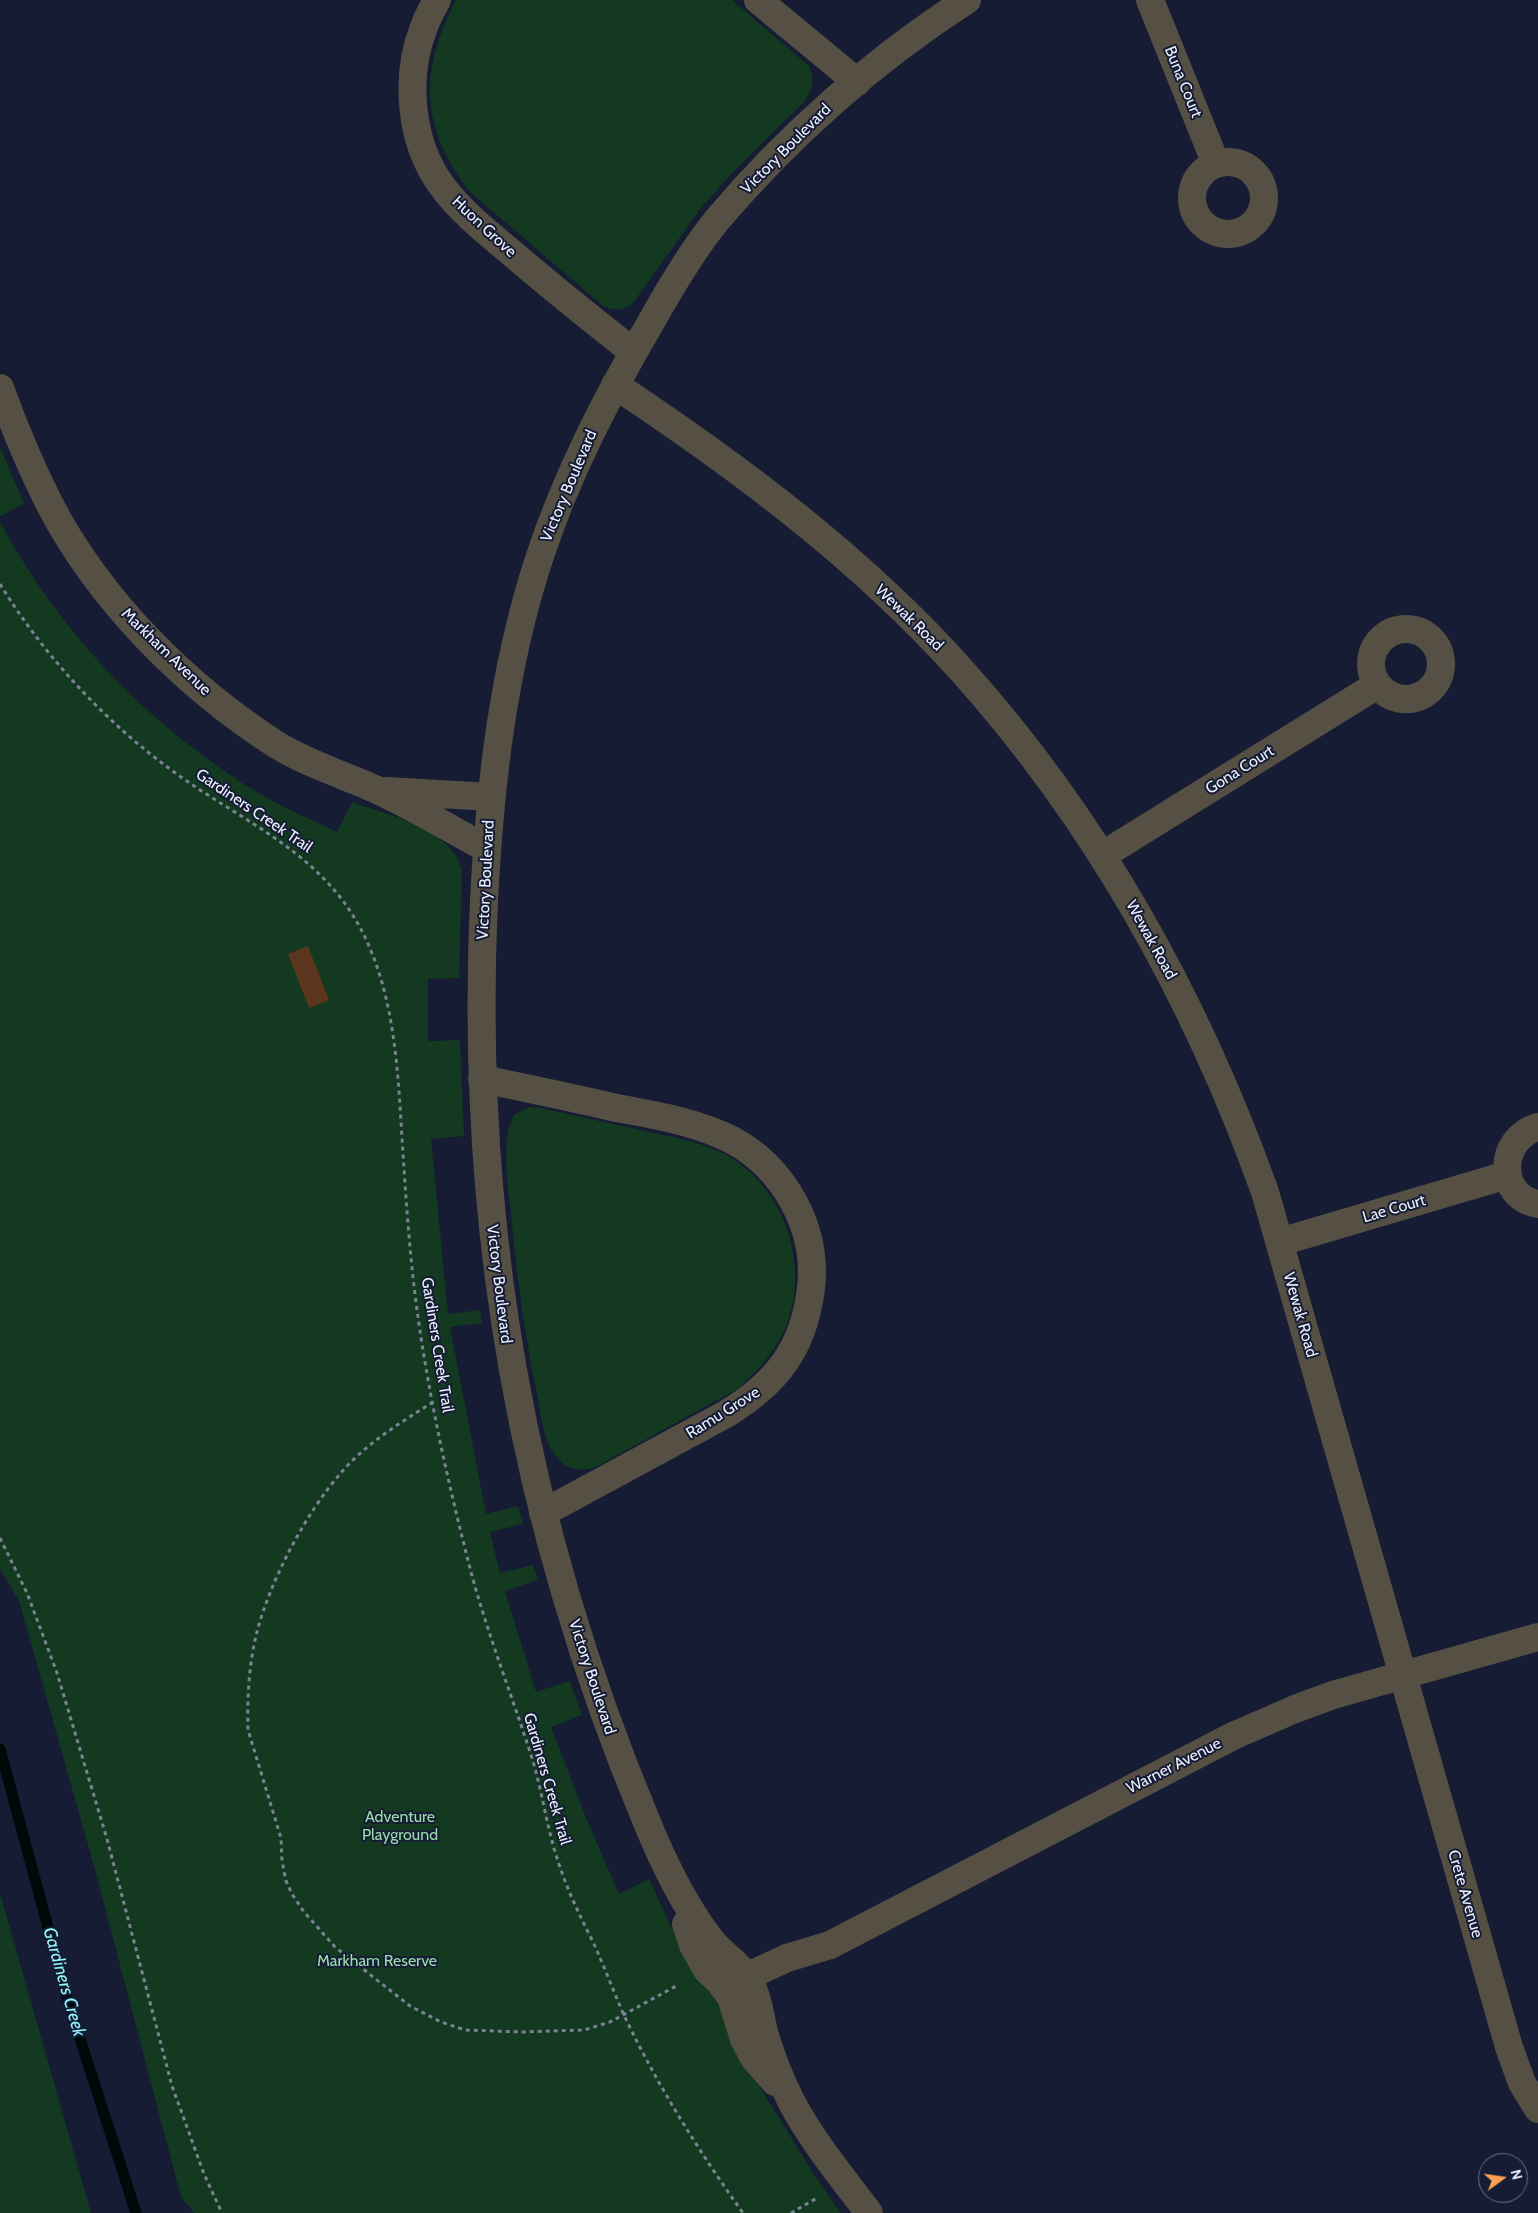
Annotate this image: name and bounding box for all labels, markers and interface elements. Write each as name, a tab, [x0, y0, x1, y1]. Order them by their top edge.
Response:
street label: Buna Court	[1160, 43, 1206, 121]
street label: Victory Boulevard	[737, 100, 835, 198]
street label: Huon Grove	[448, 192, 520, 262]
street label: Victory Boulevard	[537, 427, 601, 545]
street label: Wewak Road	[871, 581, 947, 655]
street label: Markham Avenue	[117, 604, 215, 700]
street label: Gona Court	[1202, 741, 1278, 799]
street label: Gardiners Creek Trail	[192, 765, 316, 857]
street label: Victory Boulevard	[473, 820, 499, 940]
street label: Wewak Road	[1121, 897, 1181, 983]
street label: Lae Court	[1360, 1191, 1428, 1227]
street label: Victory Boulevard	[482, 1223, 516, 1345]
street label: Wewak Road	[1279, 1270, 1321, 1360]
street label: Gardiners Creek Trail	[417, 1276, 457, 1414]
street label: Ramu Grove	[683, 1383, 763, 1443]
street label: Victory Boulevard	[564, 1617, 620, 1737]
street label: Gardiners Creek Trail	[519, 1711, 575, 1847]
street label: Warner Avenue	[1123, 1734, 1225, 1798]
park label: Adventure Playground	[362, 1807, 438, 1845]
street label: Crete Avenue	[1443, 1848, 1487, 1940]
water label: Gardiners Creek	[38, 1925, 90, 2039]
park label: Markham Reserve	[317, 1951, 437, 1971]
north arrow	[1478, 2153, 1528, 2203]
text: N	[1507, 2168, 1527, 2182]

